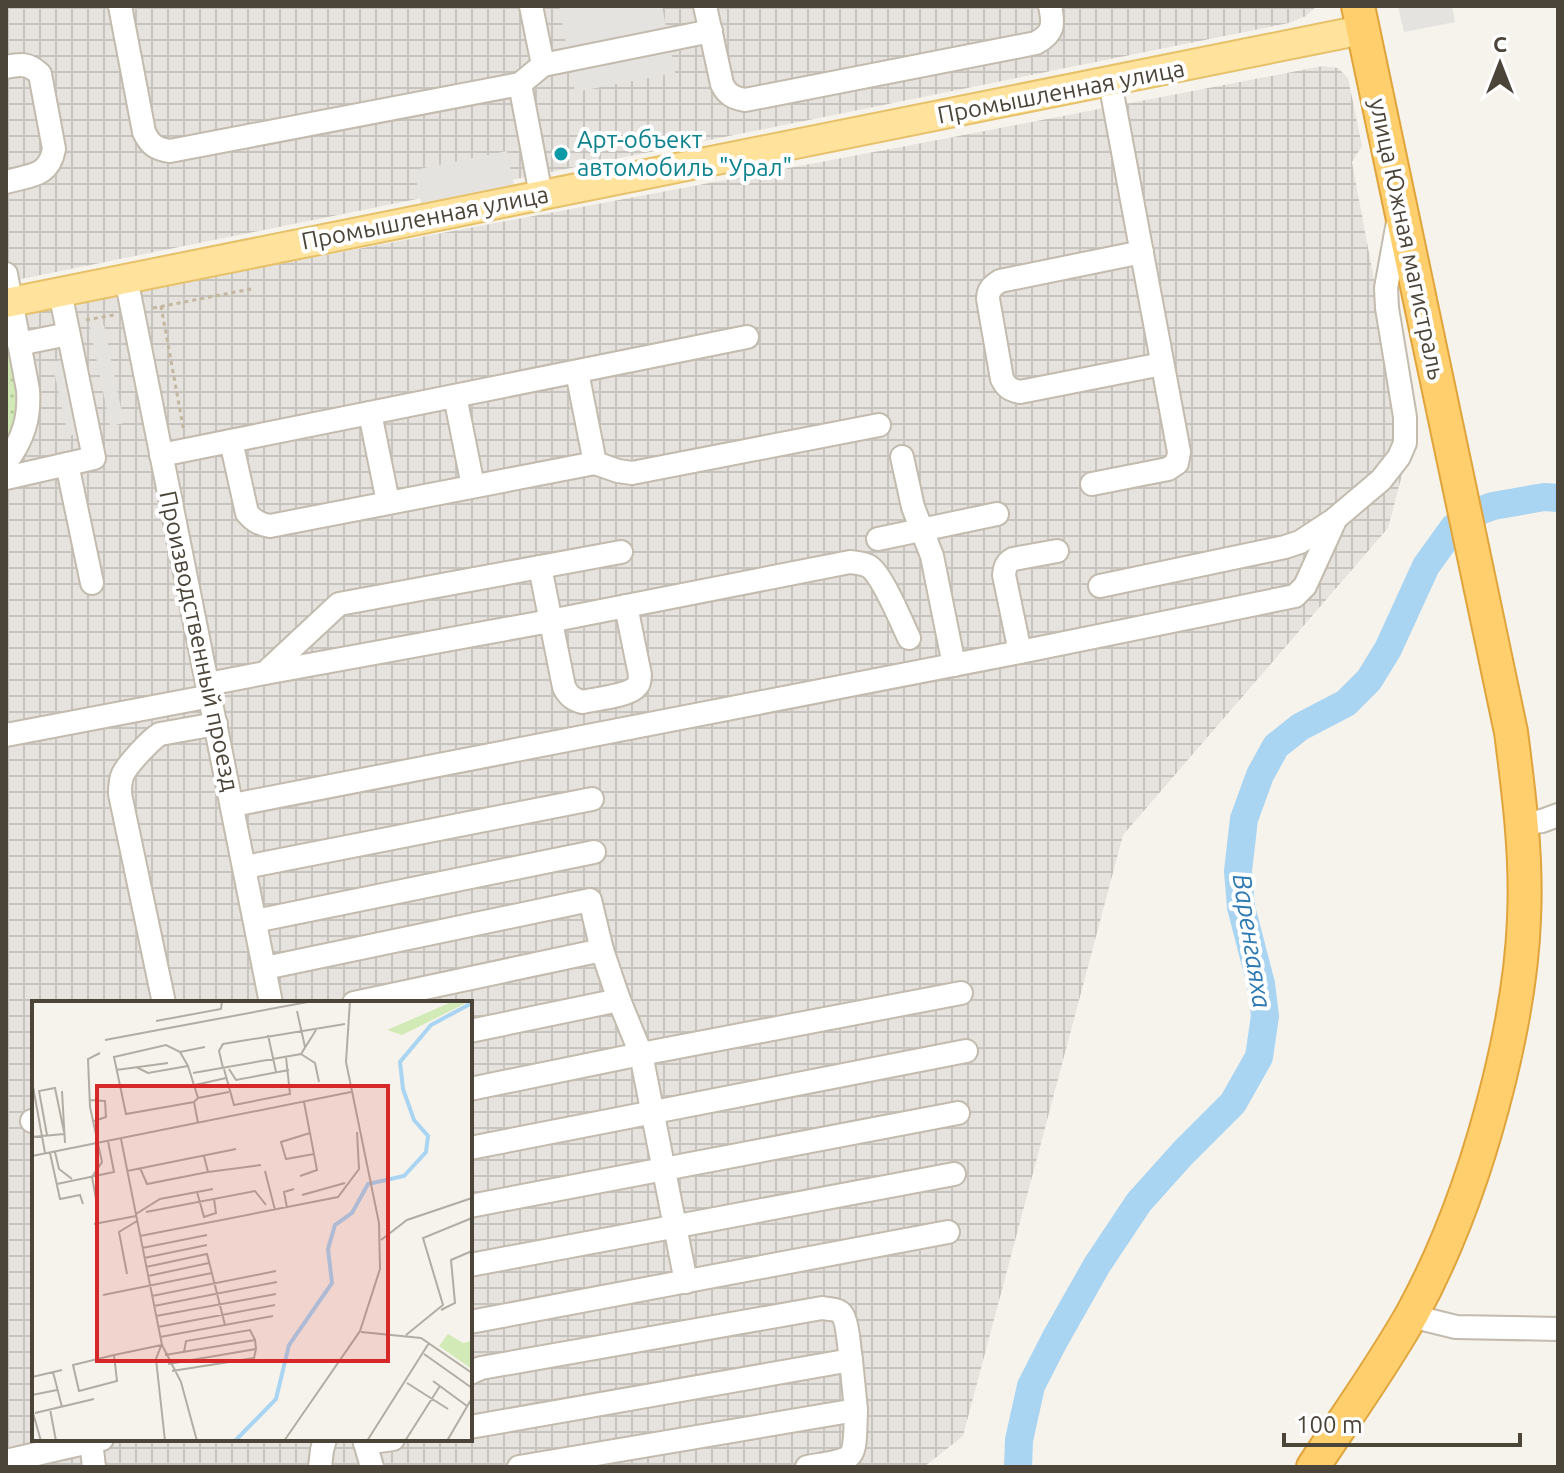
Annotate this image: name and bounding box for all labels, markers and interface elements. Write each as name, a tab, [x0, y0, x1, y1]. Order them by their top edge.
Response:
north arrow	[1460, 24, 1540, 104]
text: С	[1493, 31, 1507, 56]
street label: Промышленная улица	[935, 54, 1187, 129]
street label: улица Южная магистраль	[1364, 96, 1451, 382]
place label: Арт-объект автомобиль "Урал"	[577, 126, 792, 181]
marker: Арт-объект автомобиль "Урал"	[552, 145, 570, 163]
street label: Промышленная улица	[299, 180, 551, 255]
street label: Производственный проезд	[154, 488, 245, 794]
water label: Варенгаяха	[1228, 872, 1277, 1010]
inset map	[32, 1001, 472, 1441]
scale bar	[1284, 1397, 1520, 1447]
text: 100 m	[1296, 1411, 1363, 1438]

